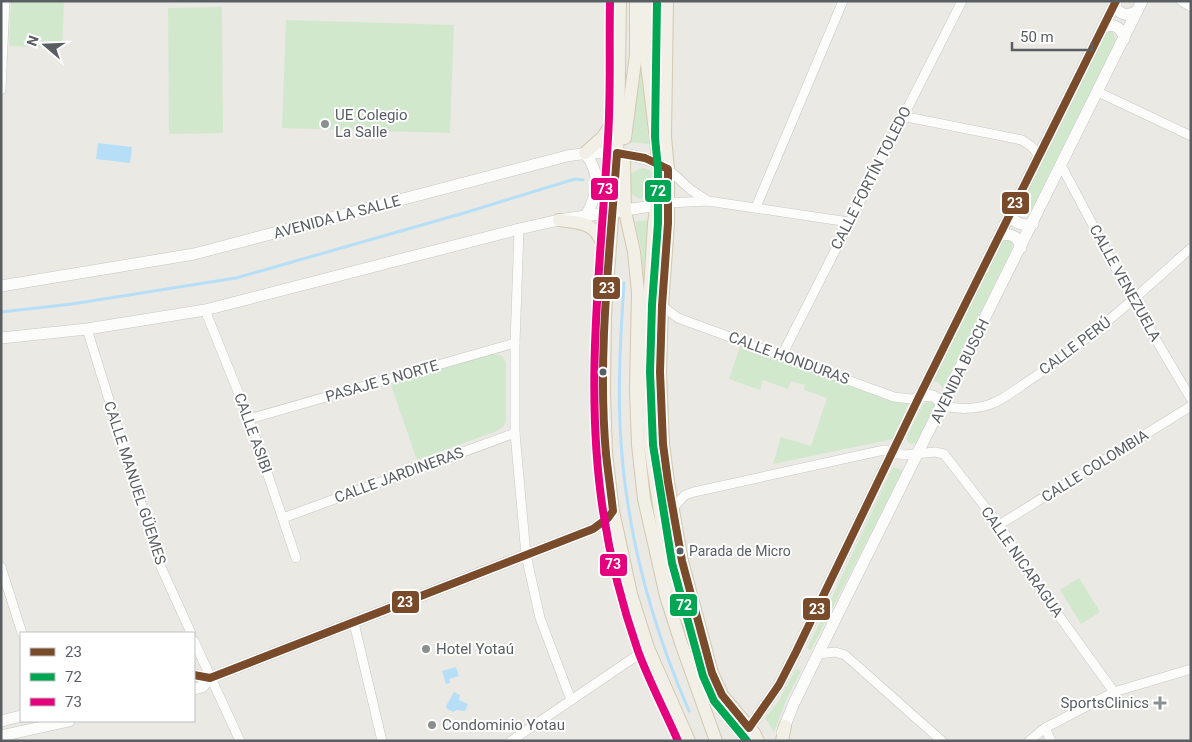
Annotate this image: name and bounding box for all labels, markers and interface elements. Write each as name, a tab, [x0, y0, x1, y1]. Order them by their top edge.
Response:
north arrow	[20, 20, 70, 70]
scale bar	[1012, 20, 1092, 52]
text: 50 m	[1020, 28, 1054, 46]
text: N	[24, 33, 42, 48]
street label: CALLE FORTÍN TOLEDO	[827, 103, 915, 253]
place label: UE Colegio La Salle	[335, 106, 408, 141]
marker: UE Colegio La Salle	[319, 118, 331, 130]
line badge: 73	[590, 177, 619, 201]
line badge: 72	[644, 179, 672, 203]
text: 73	[597, 181, 613, 197]
text: 72	[650, 183, 666, 199]
street label: AVENIDA LA SALLE	[272, 191, 403, 243]
line badge: 23	[1001, 191, 1030, 215]
text: 23	[1007, 195, 1023, 211]
street label: CALLE VENEZUELA	[1085, 222, 1165, 345]
line badge: 23	[592, 276, 621, 300]
text: 23	[599, 280, 615, 296]
street label: CALLE PERÚ	[1036, 313, 1114, 379]
street label: AVENIDA BUSCH	[927, 316, 993, 426]
street label: CALLE HONDURAS	[726, 328, 852, 388]
street label: PASAJE 5 NORTE	[323, 356, 441, 406]
unlabelled marker	[598, 367, 608, 377]
street label: CALLE ASIBI	[230, 390, 276, 476]
street label: CALLE MANUEL GÜEMES	[100, 399, 170, 567]
street label: CALLE COLOMBIA	[1038, 426, 1152, 506]
street label: CALLE JARDINERAS	[332, 443, 466, 507]
street label: CALLE NICARAGUA	[977, 503, 1067, 621]
place label: Parada de Micro	[689, 543, 791, 559]
marker: Parada de Micro	[675, 546, 685, 556]
line badge: 73	[599, 553, 628, 577]
text: 73	[605, 556, 621, 572]
line badge: 23	[391, 590, 420, 614]
line badge: 72	[669, 593, 698, 617]
text: 23	[397, 594, 413, 610]
text: 72	[676, 597, 692, 613]
line badge: 23	[802, 597, 831, 621]
text: 23	[809, 601, 825, 617]
legend	[20, 632, 195, 722]
place label: Hotel Yotaú	[436, 640, 514, 658]
text: 23	[65, 643, 82, 661]
marker: Hotel Yotaú	[420, 643, 432, 655]
text: 72	[65, 668, 82, 686]
text: 73	[65, 693, 82, 711]
place label: SportsClinics	[1060, 694, 1149, 712]
marker: SportsClinics	[1153, 696, 1167, 710]
place label: Condominio Yotau	[442, 716, 565, 734]
marker: Condominio Yotau	[426, 719, 438, 731]

